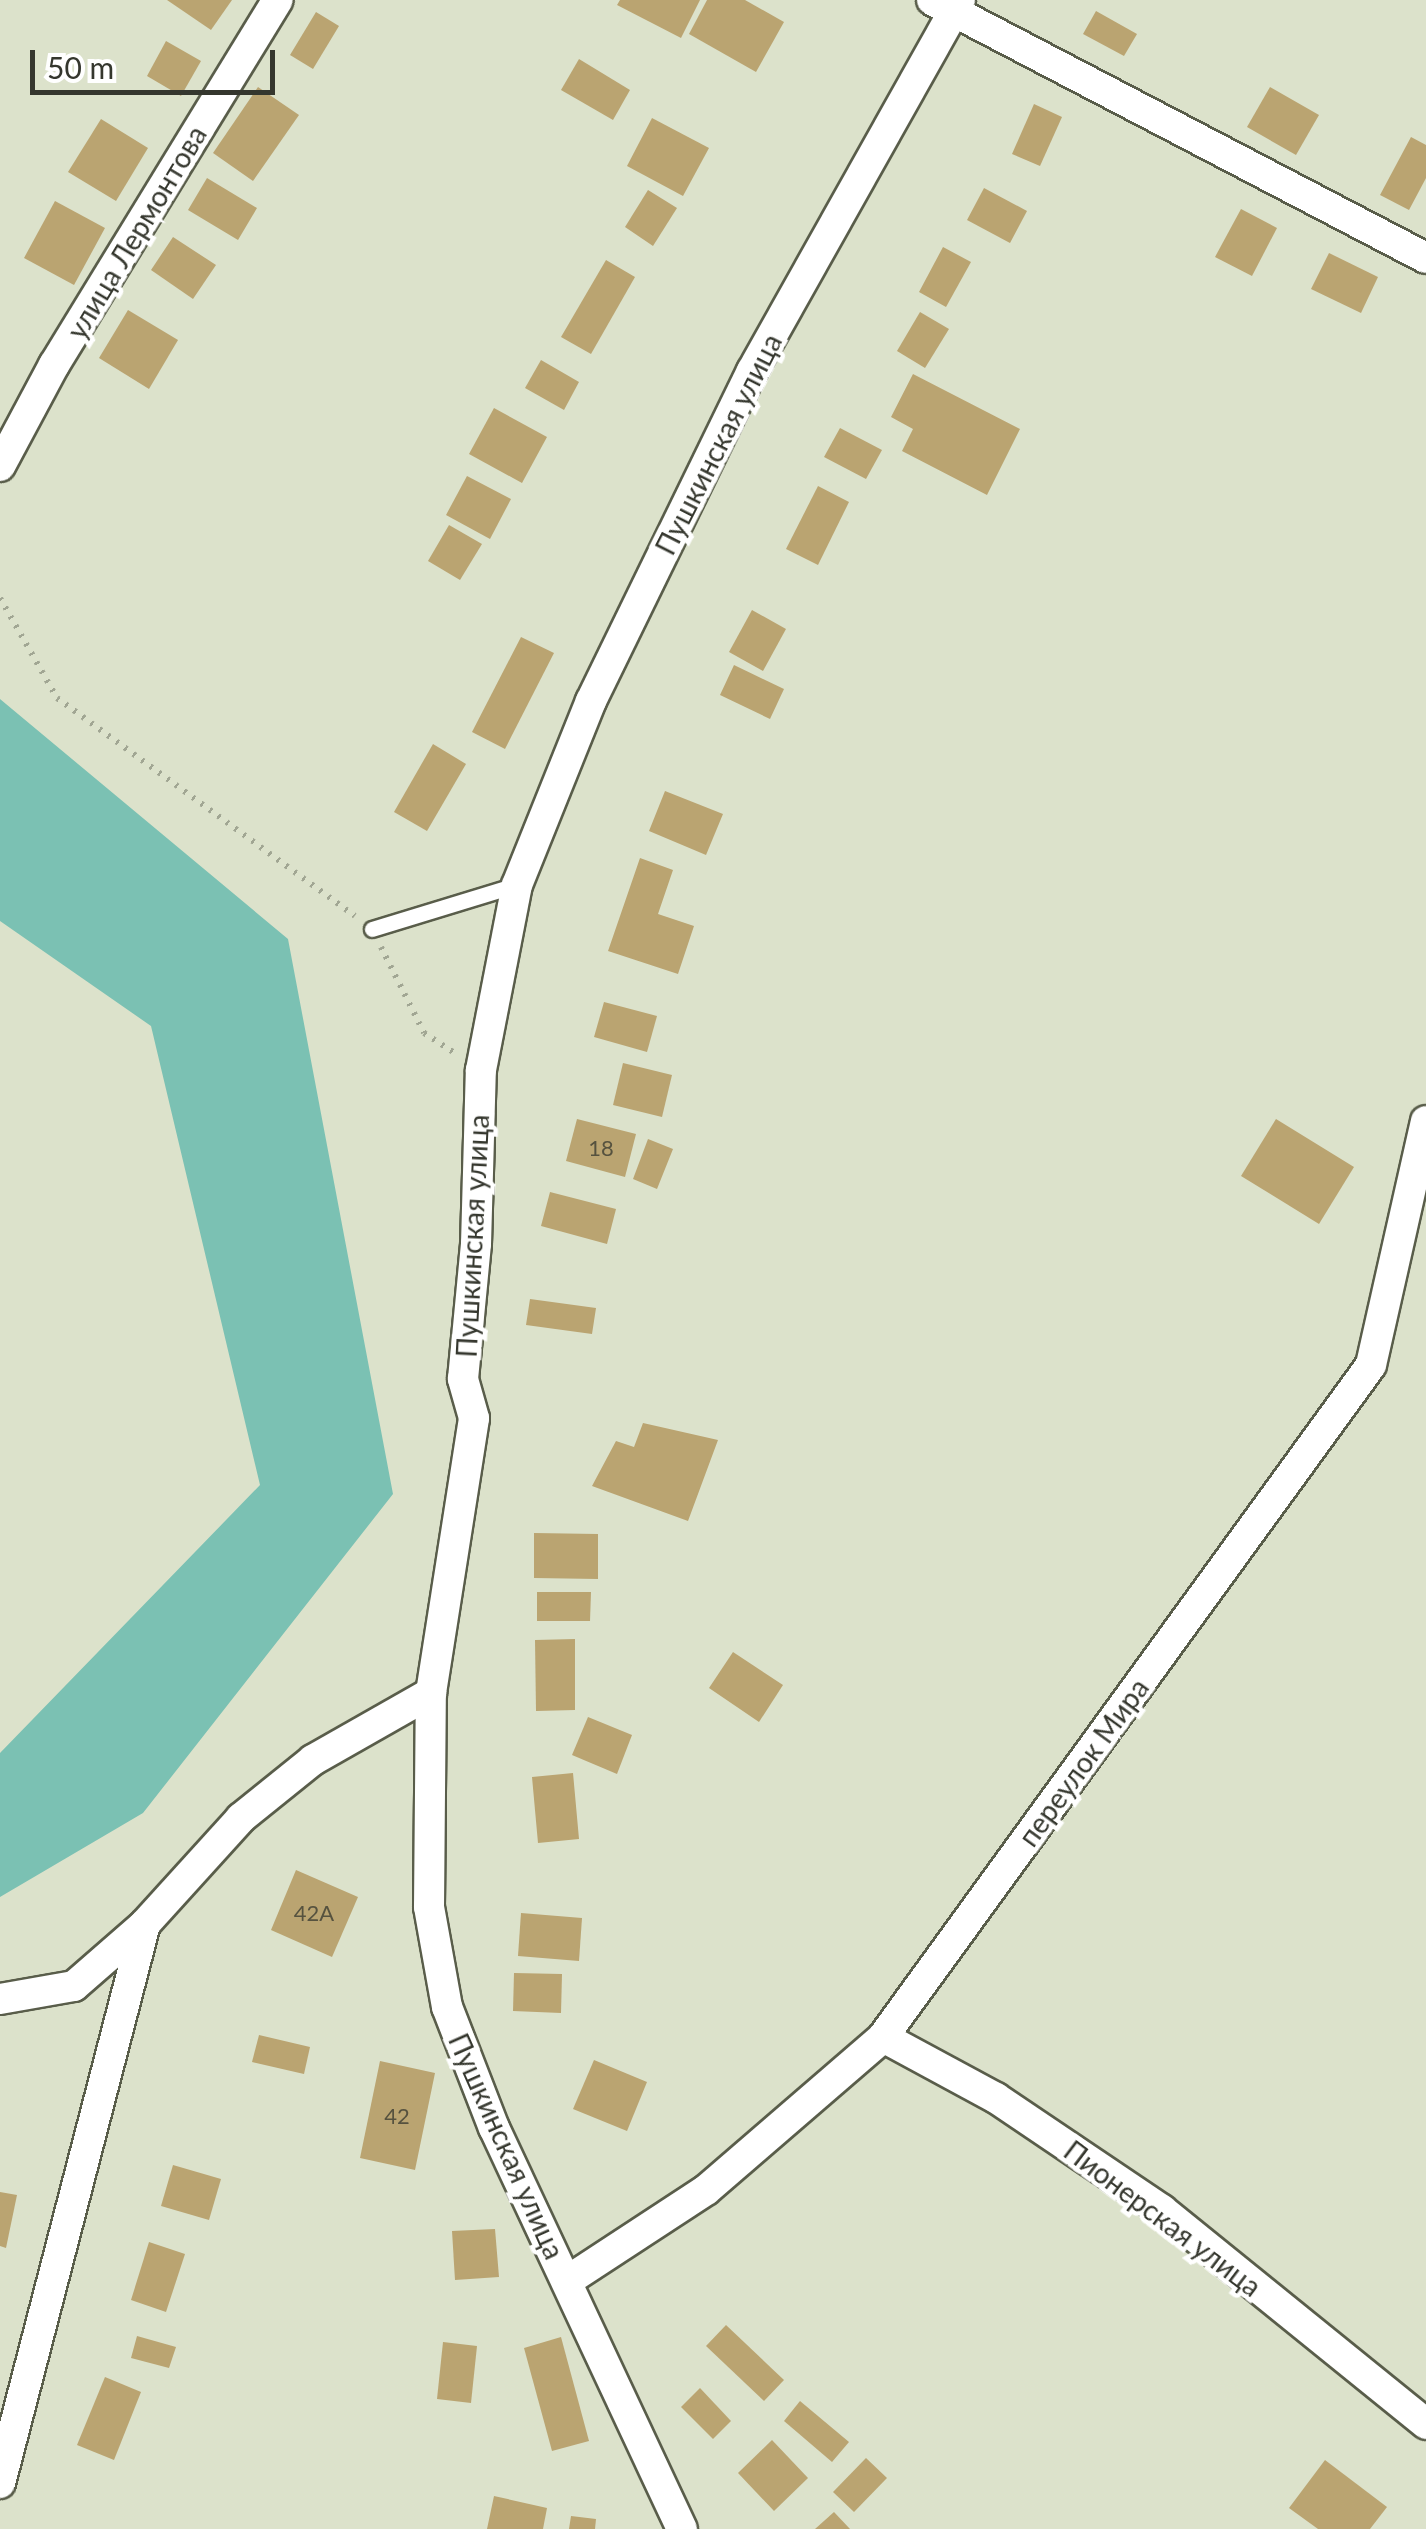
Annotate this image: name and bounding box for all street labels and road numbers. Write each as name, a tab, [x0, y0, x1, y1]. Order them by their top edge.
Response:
street label: улица Лермонтова	[59, 119, 213, 345]
street label: Пушкинская улица	[648, 328, 788, 560]
street label: Пушкинская улица	[449, 1114, 495, 1358]
street label: переулок Мира	[1011, 1672, 1155, 1852]
street label: Пушкинская улица	[442, 2028, 572, 2264]
street label: Пионерская улица	[1058, 2133, 1268, 2303]

